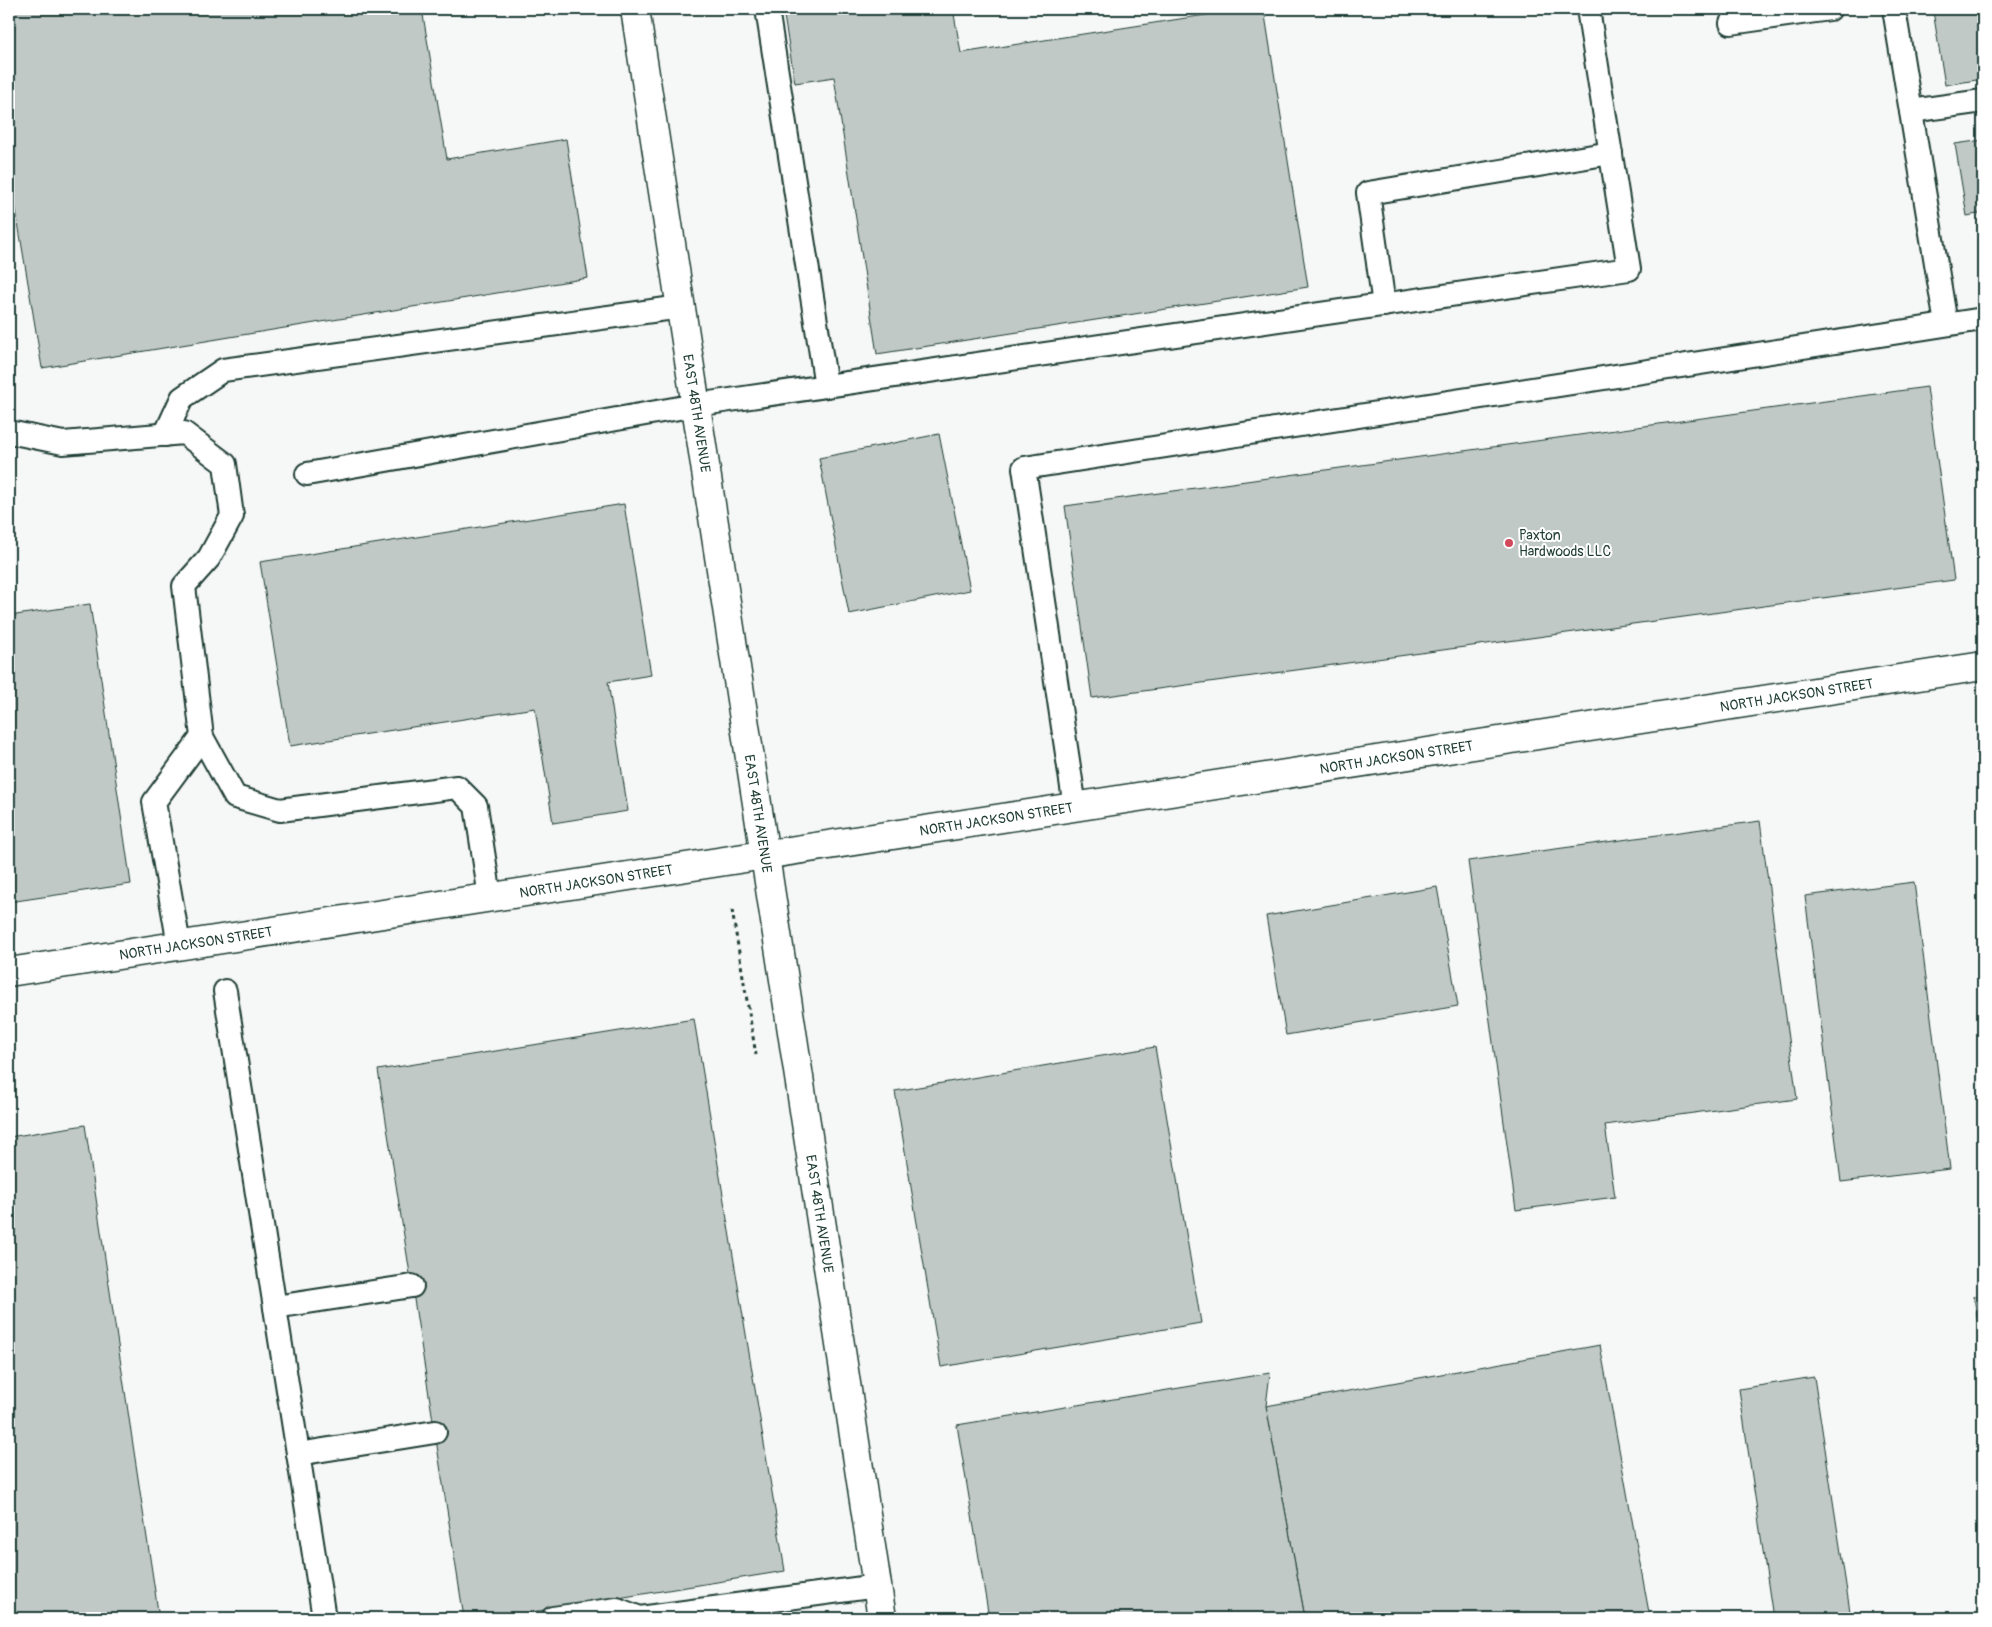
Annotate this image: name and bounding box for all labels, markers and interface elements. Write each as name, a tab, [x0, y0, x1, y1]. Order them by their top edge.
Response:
street label: EAST 48TH AVENUE	[680, 353, 715, 474]
place label: Paxton Hardwoods LLC	[1519, 527, 1611, 560]
marker: Paxton Hardwoods LLC	[1503, 537, 1515, 549]
street label: NORTH JACKSON STREET	[1719, 675, 1875, 715]
street label: NORTH JACKSON STREET	[1319, 737, 1475, 777]
street label: EAST 48TH AVENUE	[741, 753, 776, 874]
street label: NORTH JACKSON STREET	[918, 799, 1074, 839]
street label: NORTH JACKSON STREET	[518, 861, 674, 901]
street label: NORTH JACKSON STREET	[118, 923, 274, 963]
street label: EAST 48TH AVENUE	[802, 1154, 837, 1274]

